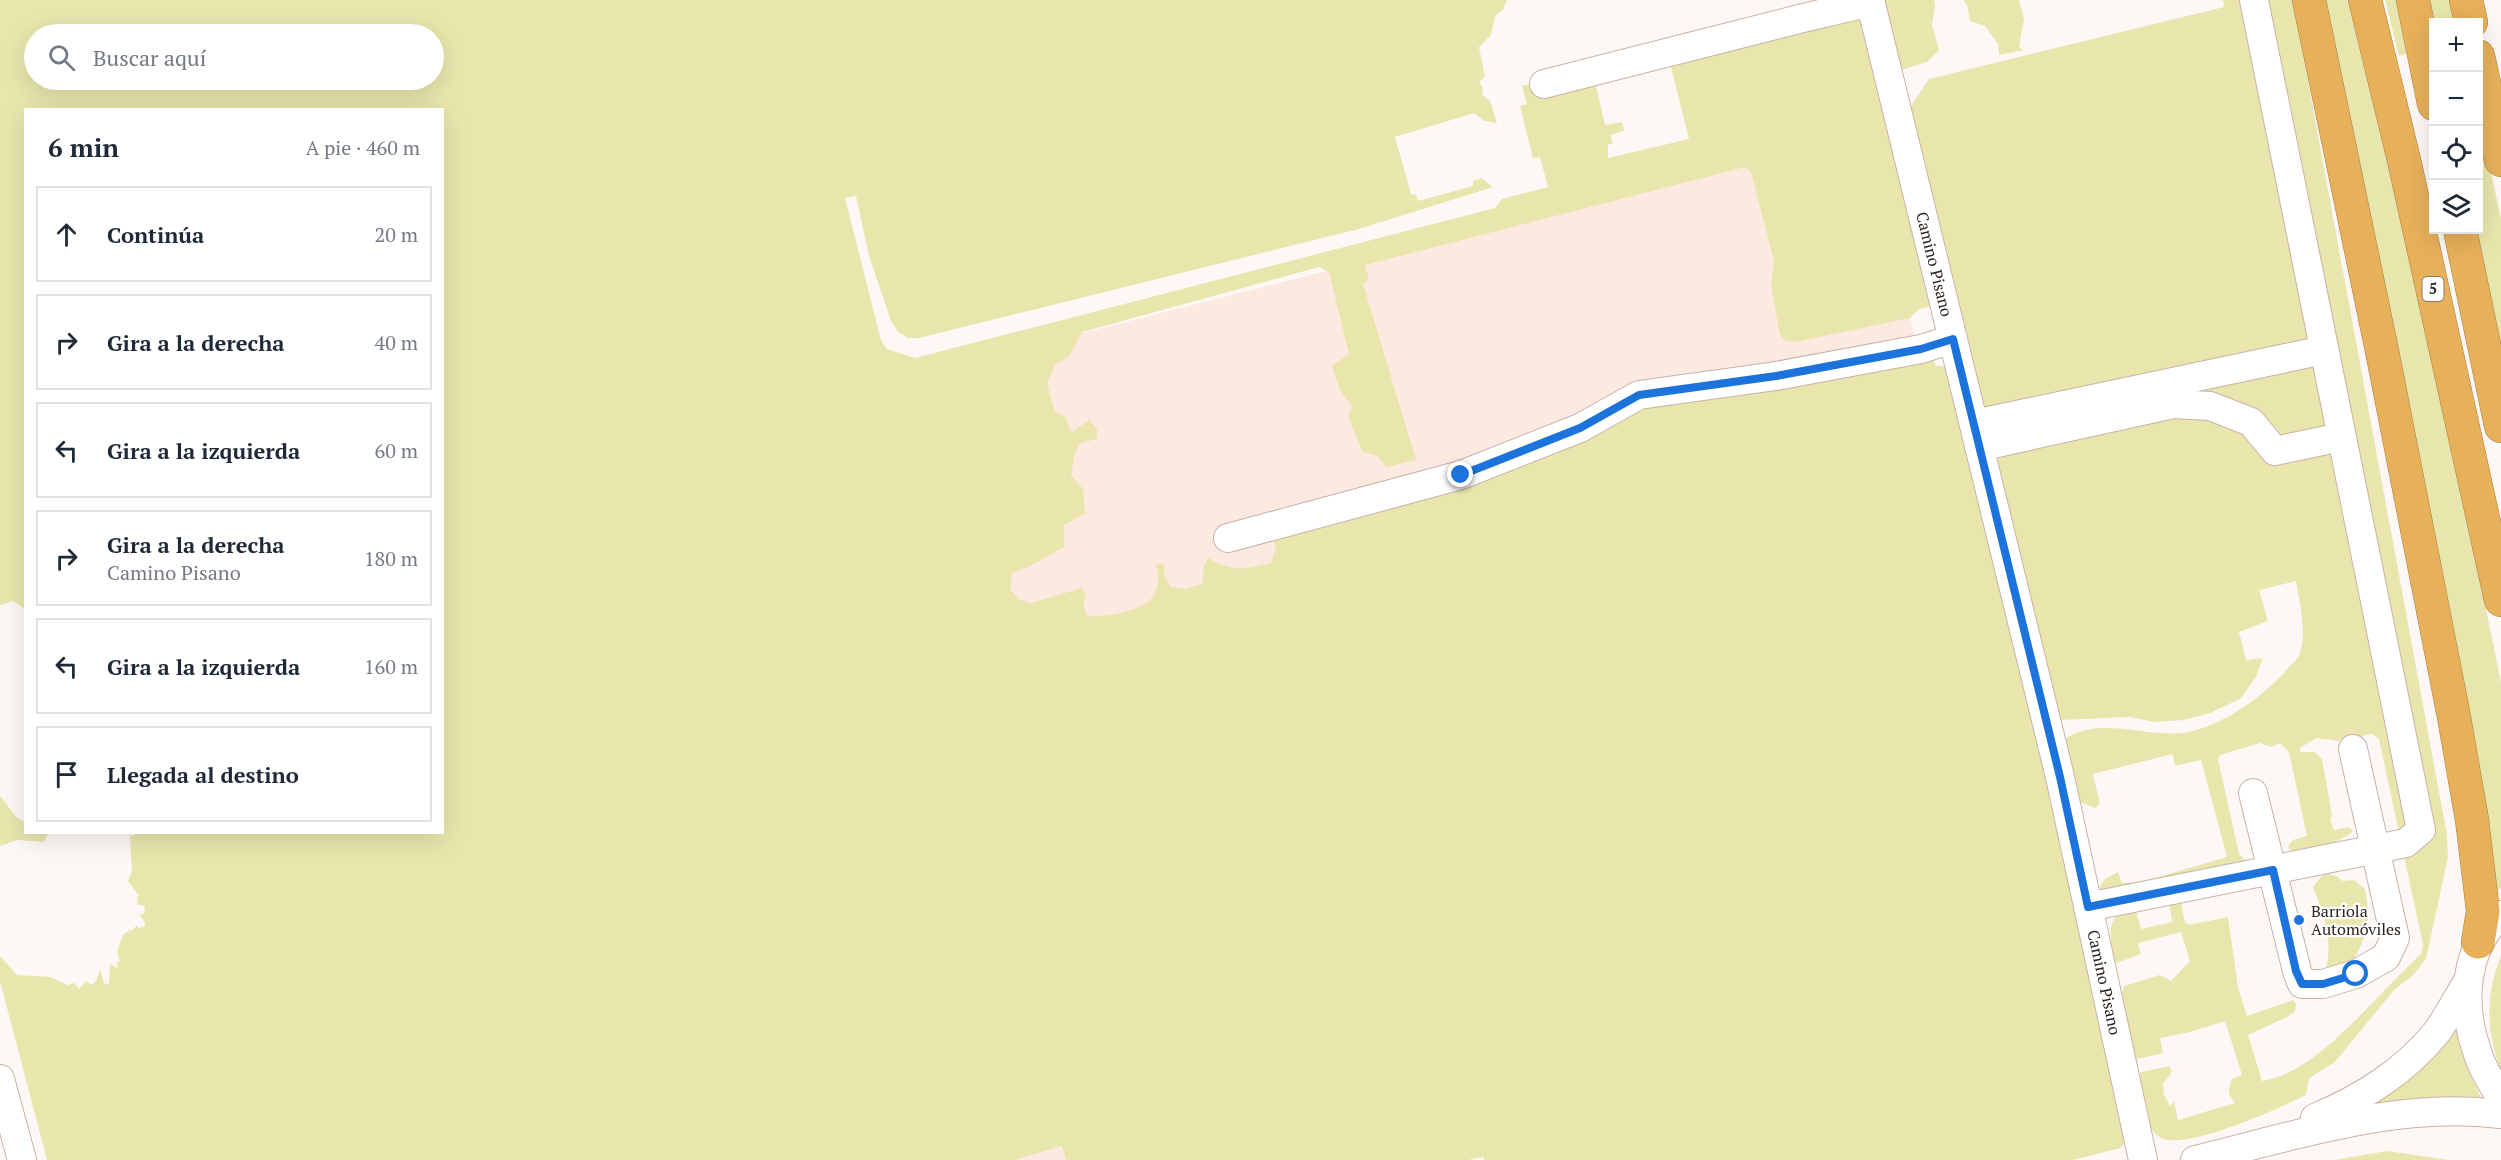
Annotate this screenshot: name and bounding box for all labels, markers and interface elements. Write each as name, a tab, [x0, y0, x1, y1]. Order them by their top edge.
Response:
map controls	[2429, 18, 2483, 234]
button: +	[2429, 18, 2483, 72]
search box	[24, 24, 444, 90]
icon: search	[45, 41, 78, 74]
text: Buscar aquí	[93, 43, 206, 72]
button: −	[2429, 72, 2483, 126]
button: locate	[2429, 126, 2483, 180]
text: 6 min	[48, 130, 119, 164]
text: A pie · 460 m	[306, 134, 420, 161]
button: layers	[2429, 180, 2483, 234]
street label: Camino Pisano	[1911, 210, 1958, 319]
icon: ahead	[50, 218, 83, 251]
text: Continúa	[107, 220, 204, 249]
text: 20 m	[375, 221, 418, 248]
road number: 5	[2422, 277, 2444, 301]
icon: right	[50, 326, 83, 359]
text: Gira a la derecha	[107, 328, 285, 357]
text: 40 m	[375, 329, 418, 356]
icon: left	[50, 434, 83, 467]
text: Gira a la izquierda	[107, 436, 300, 465]
text: 60 m	[375, 437, 418, 464]
route end	[1447, 461, 1473, 487]
text: Gira a la derecha	[107, 530, 285, 559]
icon: right	[50, 542, 83, 575]
text: 180 m	[364, 545, 418, 572]
text: Camino Pisano	[107, 559, 241, 586]
icon: left	[50, 650, 83, 683]
text: Gira a la izquierda	[107, 652, 300, 681]
text: 160 m	[364, 653, 418, 680]
icon: arrive	[50, 758, 83, 791]
text: Llegada al destino	[107, 760, 299, 789]
place label: Barriola Automóviles	[2311, 900, 2401, 940]
marker: Barriola Automóviles	[2292, 913, 2306, 927]
street label: Camino Pisano	[2082, 928, 2127, 1037]
route start	[2342, 960, 2368, 986]

